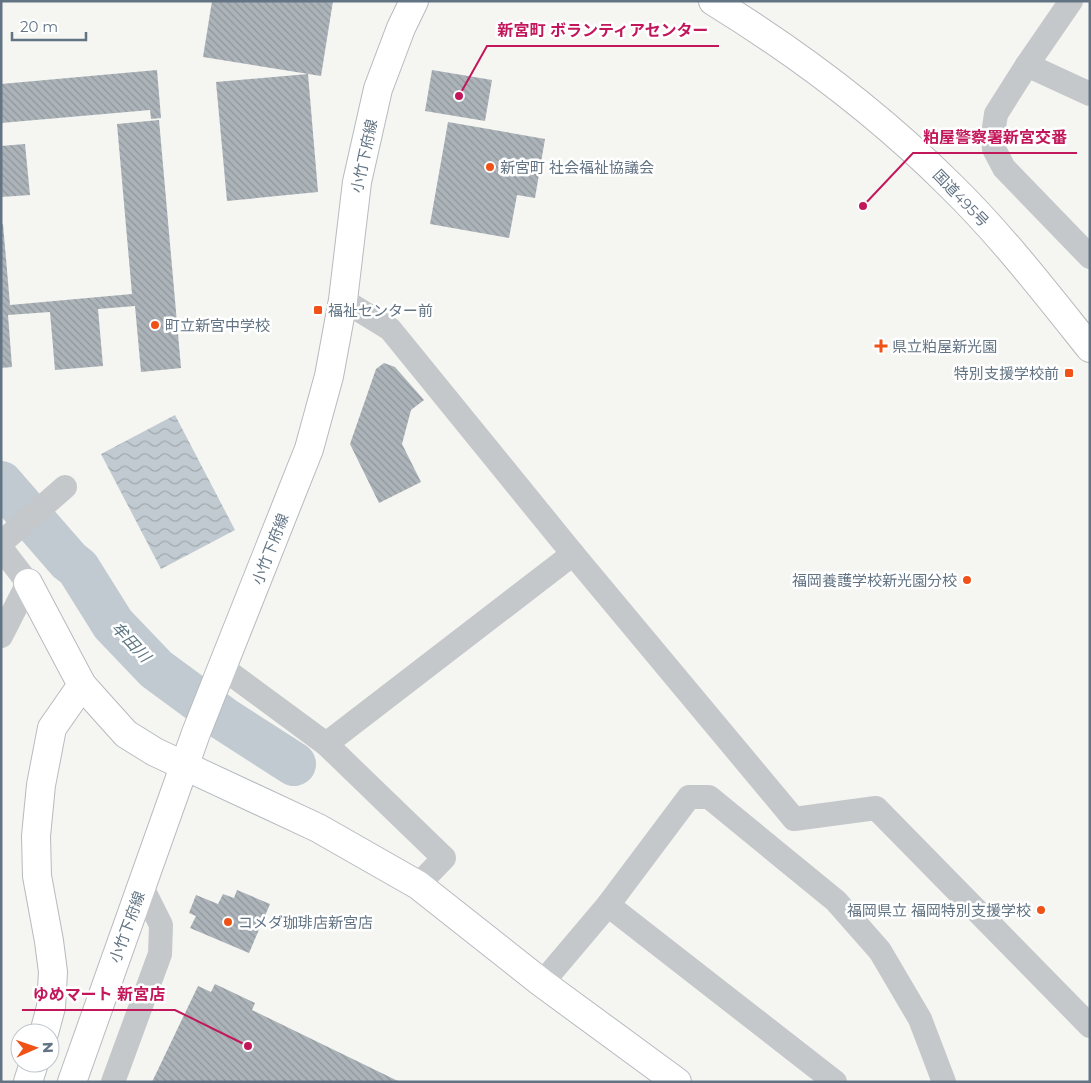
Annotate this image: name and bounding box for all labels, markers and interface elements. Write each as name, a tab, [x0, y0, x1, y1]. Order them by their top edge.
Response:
scale bar	[12, 10, 86, 42]
callout: 新宮町 ボランティアセンター	[487, 15, 719, 46]
text: 20 m	[20, 17, 58, 36]
text: 新宮町 ボランティアセンター	[497, 21, 709, 40]
street label: 小竹下府線	[347, 117, 381, 195]
callout: 粕屋警察署新宮交番	[913, 122, 1077, 153]
text: 粕屋警察署新宮交番	[923, 128, 1067, 147]
place label: 新宮町 社会福祉協議会	[500, 158, 654, 177]
marker: 新宮町 社会福祉協議会	[484, 161, 496, 173]
street label: 国道495号	[929, 165, 993, 231]
place label: 福祉センター前	[328, 301, 433, 320]
marker: 福祉センター前	[312, 304, 324, 316]
place label: 町立新宮中学校	[165, 316, 270, 335]
marker: 町立新宮中学校	[149, 319, 161, 331]
place label: 県立粕屋新光園	[892, 337, 997, 356]
marker: 県立粕屋新光園	[874, 339, 888, 353]
place label: 特別支援学校前	[954, 364, 1059, 383]
marker: 特別支援学校前	[1063, 367, 1075, 379]
street label: 小竹下府線	[248, 511, 292, 587]
place label: 福岡養護学校新光園分校	[792, 571, 957, 590]
marker: 福岡養護学校新光園分校	[961, 574, 973, 586]
water label: 牟田川	[108, 618, 156, 667]
street label: 小竹下府線	[105, 889, 149, 965]
place label: 福岡県立 福岡特別支援学校	[847, 901, 1031, 920]
marker: 福岡県立 福岡特別支援学校	[1035, 904, 1047, 916]
place label: コメダ珈琲店新宮店	[238, 913, 373, 932]
marker: コメダ珈琲店新宮店	[222, 916, 234, 928]
callout: ゆめマート 新宮店	[22, 979, 175, 1010]
text: ゆめマート 新宮店	[33, 985, 165, 1004]
north arrow	[10, 1023, 60, 1073]
text: N	[39, 1042, 57, 1054]

